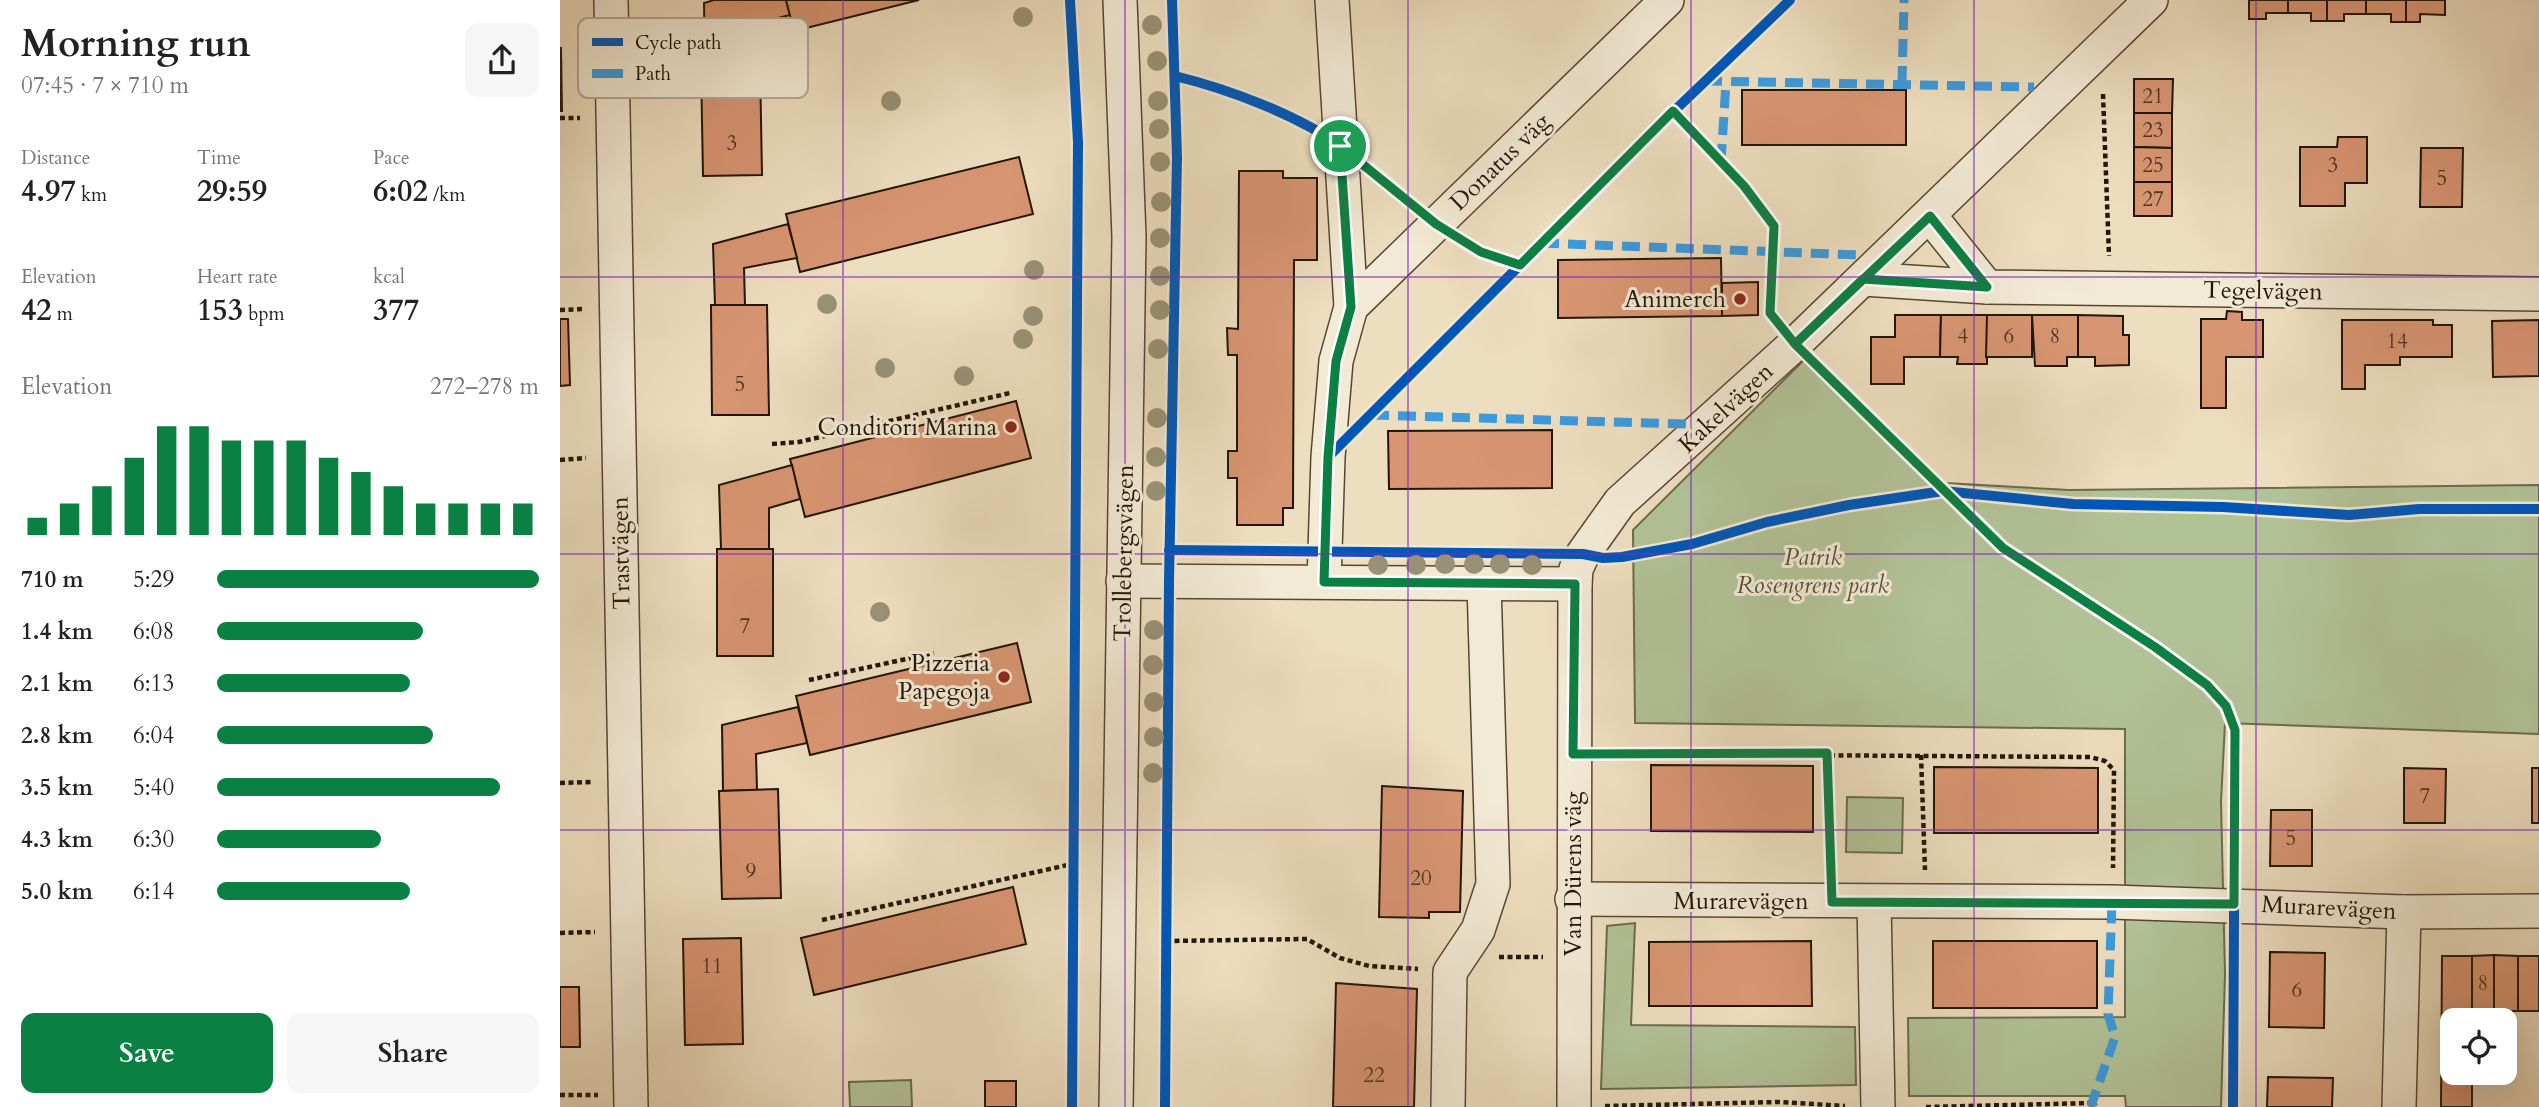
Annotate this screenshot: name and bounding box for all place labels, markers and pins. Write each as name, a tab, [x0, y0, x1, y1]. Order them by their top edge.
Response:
pin	[1310, 116, 1370, 176]
place label: Animerch	[1624, 283, 1726, 316]
marker: Animerch	[1732, 291, 1748, 307]
place label: Conditori Marina	[818, 411, 998, 444]
marker: Conditori Marina	[1003, 419, 1019, 435]
place label: Pizzeria Papegoja	[898, 647, 991, 708]
marker: Pizzeria Papegoja	[996, 669, 1012, 685]

